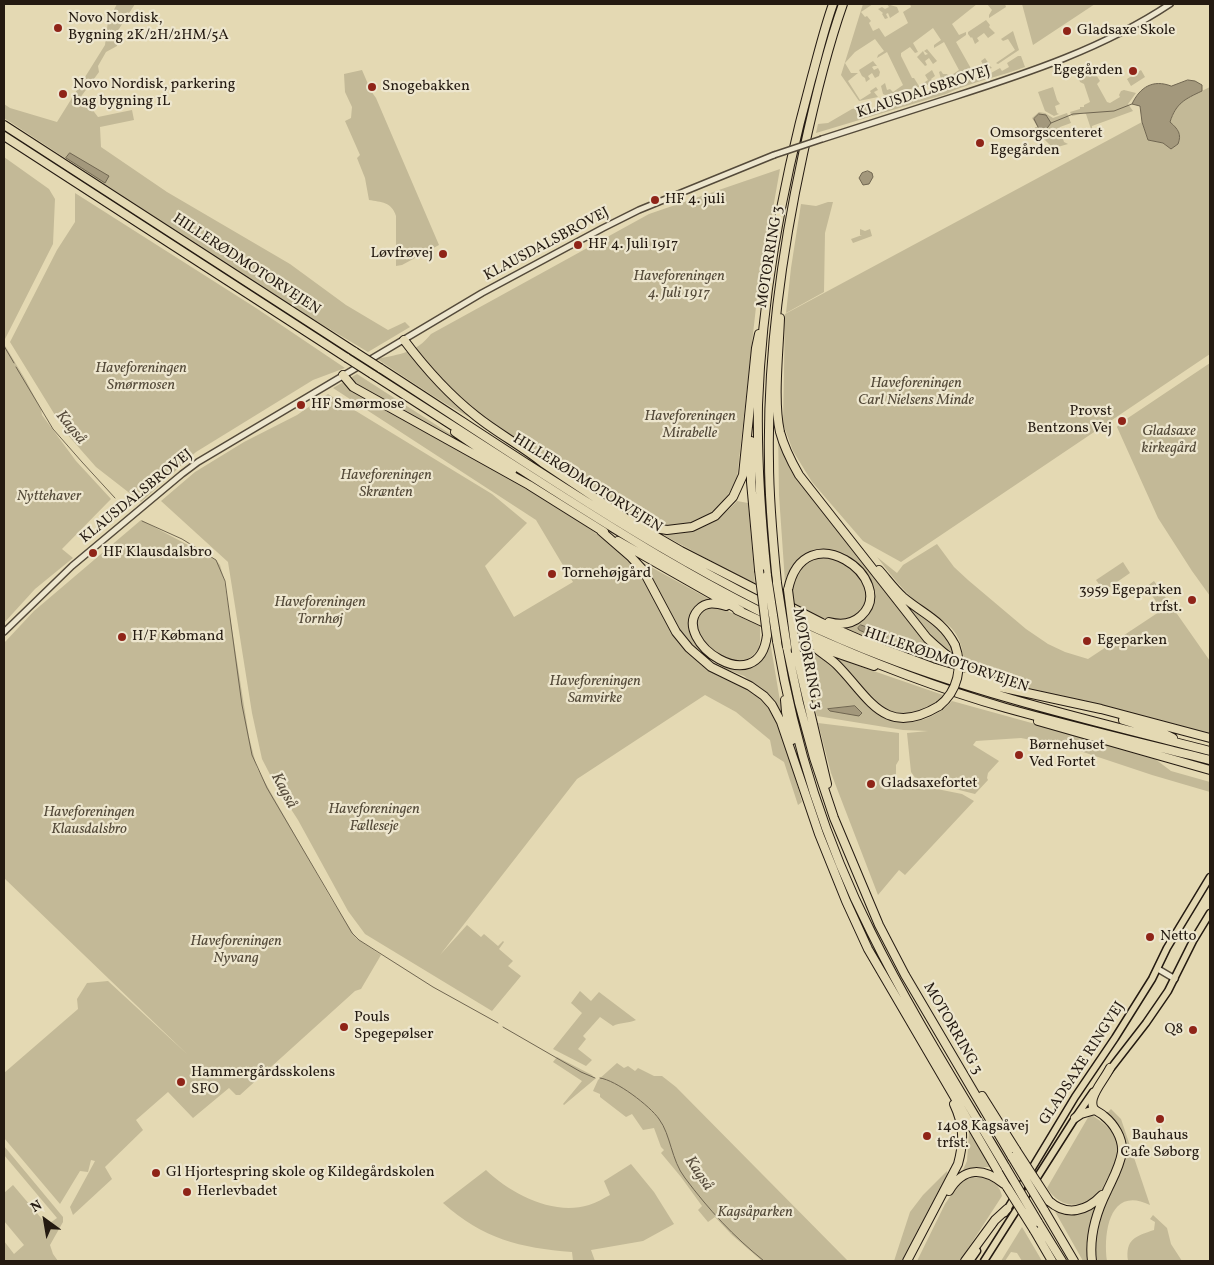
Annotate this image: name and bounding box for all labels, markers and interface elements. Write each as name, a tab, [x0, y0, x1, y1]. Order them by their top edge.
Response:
place label: Novo Nordisk, Bygning 2K/2H/2HM/5A	[68, 10, 229, 45]
marker: Novo Nordisk, Bygning 2K/2H/2HM/5A	[52, 22, 64, 34]
place label: Gladsaxe Skole	[1077, 22, 1175, 40]
marker: Gladsaxe Skole	[1061, 25, 1073, 37]
place label: Egegården	[1053, 62, 1123, 80]
street label: KLAUSDALSBROVEJ	[855, 63, 993, 123]
marker: Egegården	[1127, 65, 1139, 77]
place label: Novo Nordisk, parkering bag bygning 1L	[73, 76, 235, 111]
place label: Snogebakken	[382, 78, 470, 96]
marker: Snogebakken	[366, 81, 378, 93]
marker: Novo Nordisk, parkering bag bygning 1L	[57, 88, 69, 100]
place label: Omsorgscenteret Egegården	[990, 125, 1103, 160]
marker: Omsorgscenteret Egegården	[974, 137, 986, 149]
place label: HF 4. juli	[665, 191, 725, 209]
marker: HF 4. juli	[649, 194, 661, 206]
street label: KLAUSDALSBROVEJ	[481, 204, 613, 286]
street label: MOTORRING 3	[754, 205, 788, 309]
street label: HILLERØDMOTORVEJEN	[169, 210, 323, 320]
place label: HF 4. Juli 1917	[588, 236, 678, 254]
marker: HF 4. Juli 1917	[572, 239, 584, 251]
place label: Løvfrøvej	[370, 245, 433, 263]
marker: Løvfrøvej	[437, 248, 449, 260]
park label: Haveforeningen 4. Juli 1917	[633, 268, 725, 303]
park label: Haveforeningen Smørmosen	[95, 360, 187, 395]
park label: Haveforeningen Carl Nielsens Minde	[858, 375, 974, 410]
place label: HF Smørmose	[311, 396, 404, 414]
marker: HF Smørmose	[295, 399, 307, 411]
place label: Provst Bentzons Vej	[1027, 403, 1112, 438]
water label: Kagså	[51, 407, 89, 449]
park label: Haveforeningen Mirabelle	[644, 408, 736, 443]
marker: Provst Bentzons Vej	[1116, 415, 1128, 427]
park label: Gladsaxe kirkegård	[1142, 423, 1196, 458]
street label: HILLERØDMOTORVEJEN	[509, 431, 665, 537]
street label: KLAUSDALSBROVEJ	[77, 446, 197, 548]
park label: Haveforeningen Skrænten	[340, 467, 432, 502]
park label: Nyttehaver	[17, 488, 81, 506]
place label: HF Klausdalsbro	[103, 544, 212, 562]
marker: HF Klausdalsbro	[87, 547, 99, 559]
place label: Tornehøjgård	[562, 565, 651, 583]
marker: Tornehøjgård	[546, 568, 558, 580]
place label: 3959 Egeparken trfst.	[1079, 582, 1182, 617]
park label: Haveforeningen Tornhøj	[274, 594, 366, 629]
marker: 3959 Egeparken trfst.	[1186, 594, 1198, 606]
street label: MOTORRING 3	[787, 607, 825, 711]
street label: HILLERØDMOTORVEJEN	[861, 624, 1031, 698]
place label: H/F Købmand	[132, 628, 224, 646]
marker: H/F Købmand	[116, 631, 128, 643]
place label: Egeparken	[1097, 632, 1167, 650]
marker: Egeparken	[1081, 635, 1093, 647]
park label: Haveforeningen Samvirke	[549, 673, 641, 708]
place label: Børnehuset Ved Fortet	[1029, 737, 1105, 772]
marker: Børnehuset Ved Fortet	[1013, 749, 1025, 761]
water label: Kagså	[266, 770, 300, 812]
place label: Gladsaxefortet	[881, 775, 978, 793]
marker: Gladsaxefortet	[865, 778, 877, 790]
park label: Haveforeningen Fælleseje	[328, 801, 420, 836]
park label: Haveforeningen Klausdalsbro	[43, 804, 135, 839]
place label: Netto	[1160, 928, 1196, 946]
marker: Netto	[1144, 931, 1156, 943]
park label: Haveforeningen Nyvang	[190, 933, 282, 968]
street label: MOTORRING 3	[918, 980, 986, 1078]
street label: GLADSAXE RINGVEJ	[1036, 999, 1130, 1129]
place label: Pouls Spegepølser	[354, 1009, 433, 1044]
marker: Pouls Spegepølser	[338, 1021, 350, 1033]
place label: Q8	[1164, 1021, 1183, 1039]
marker: Q8	[1187, 1024, 1199, 1036]
place label: Hammergårdsskolens SFO	[191, 1064, 335, 1099]
marker: Hammergårdsskolens SFO	[175, 1076, 187, 1088]
marker: Bauhaus Cafe Søborg	[1154, 1113, 1166, 1125]
place label: 1408 Kagsåvej trfst.	[937, 1118, 1029, 1153]
place label: Bauhaus Cafe Søborg	[1121, 1127, 1199, 1162]
marker: 1408 Kagsåvej trfst.	[921, 1130, 933, 1142]
water label: Kagså	[679, 1153, 717, 1195]
place label: Gl Hjortespring skole og Kildegårdskolen	[166, 1164, 435, 1182]
marker: Gl Hjortespring skole og Kildegårdskolen	[150, 1167, 162, 1179]
place label: Herlevbadet	[197, 1183, 278, 1201]
marker: Herlevbadet	[181, 1186, 193, 1198]
north arrow	[20, 1195, 70, 1245]
text: N	[27, 1196, 46, 1218]
park label: Kagsåparken	[717, 1204, 793, 1222]

